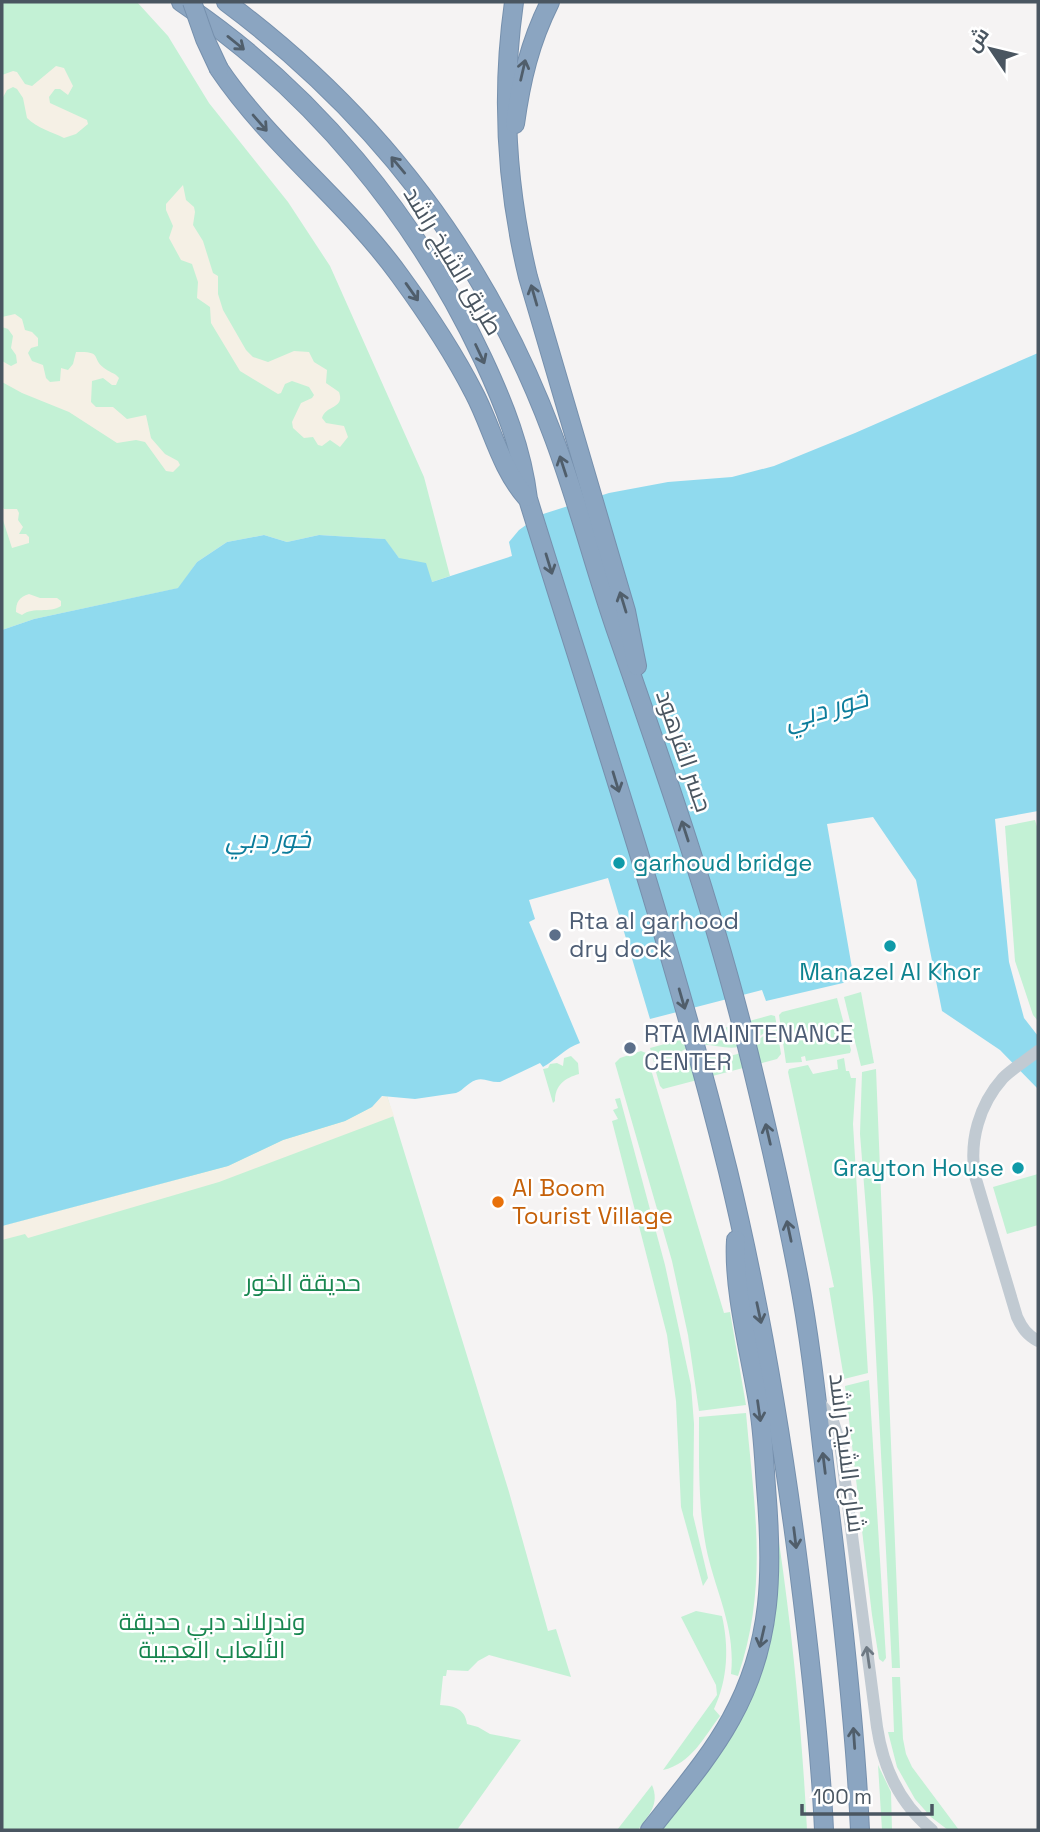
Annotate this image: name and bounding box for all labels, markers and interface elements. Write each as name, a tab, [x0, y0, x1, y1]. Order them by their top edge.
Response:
north arrow	[956, 14, 1026, 84]
text: ش	[960, 22, 995, 57]
one-way arrow	[226, 35, 244, 51]
one-way arrow	[517, 59, 531, 82]
one-way arrow	[252, 114, 268, 132]
one-way arrow	[390, 157, 406, 175]
street label: طريق الشيخ راشد	[396, 181, 510, 341]
one-way arrow	[405, 282, 419, 301]
one-way arrow	[526, 284, 539, 306]
one-way arrow	[474, 343, 487, 364]
one-way arrow	[556, 455, 569, 477]
one-way arrow	[543, 553, 556, 575]
one-way arrow	[616, 592, 629, 614]
water label: خور دبي	[780, 680, 874, 741]
street label: جسر القرهود	[649, 686, 720, 816]
one-way arrow	[610, 770, 623, 792]
one-way arrow	[678, 821, 691, 843]
water label: خور دبي	[225, 822, 312, 860]
place label: garhoud bridge	[633, 847, 813, 878]
marker: garhoud bridge	[611, 855, 627, 871]
place label: Rta al garhood dry dock	[569, 905, 739, 964]
marker: Rta al garhood dry dock	[547, 927, 563, 943]
marker: Manazel Al Khor	[882, 938, 898, 954]
place label: Manazel Al Khor	[799, 956, 981, 987]
one-way arrow	[677, 988, 690, 1010]
place label: RTA MAINTENANCE CENTER	[644, 1018, 853, 1077]
marker: RTA MAINTENANCE CENTER	[622, 1040, 638, 1056]
one-way arrow	[761, 1123, 774, 1146]
place label: Grayton House	[833, 1152, 1004, 1183]
marker: Grayton House	[1010, 1160, 1026, 1176]
place label: Al Boom Tourist Village	[512, 1172, 673, 1231]
marker: Al Boom Tourist Village	[490, 1194, 506, 1210]
one-way arrow	[782, 1220, 796, 1243]
park label: حديقة الخور	[243, 1267, 361, 1298]
one-way arrow	[753, 1301, 766, 1324]
street label: شارع الشيخ راشد	[821, 1372, 873, 1534]
one-way arrow	[753, 1399, 766, 1422]
one-way arrow	[817, 1452, 830, 1475]
one-way arrow	[789, 1526, 802, 1548]
park label: وندرلاند دبي حديقة الألعاب العجيبة	[119, 1606, 305, 1665]
one-way arrow	[755, 1625, 769, 1648]
one-way arrow	[861, 1646, 874, 1669]
one-way arrow	[847, 1727, 860, 1749]
scale bar	[802, 1772, 932, 1816]
text: 100 m	[813, 1783, 872, 1810]

